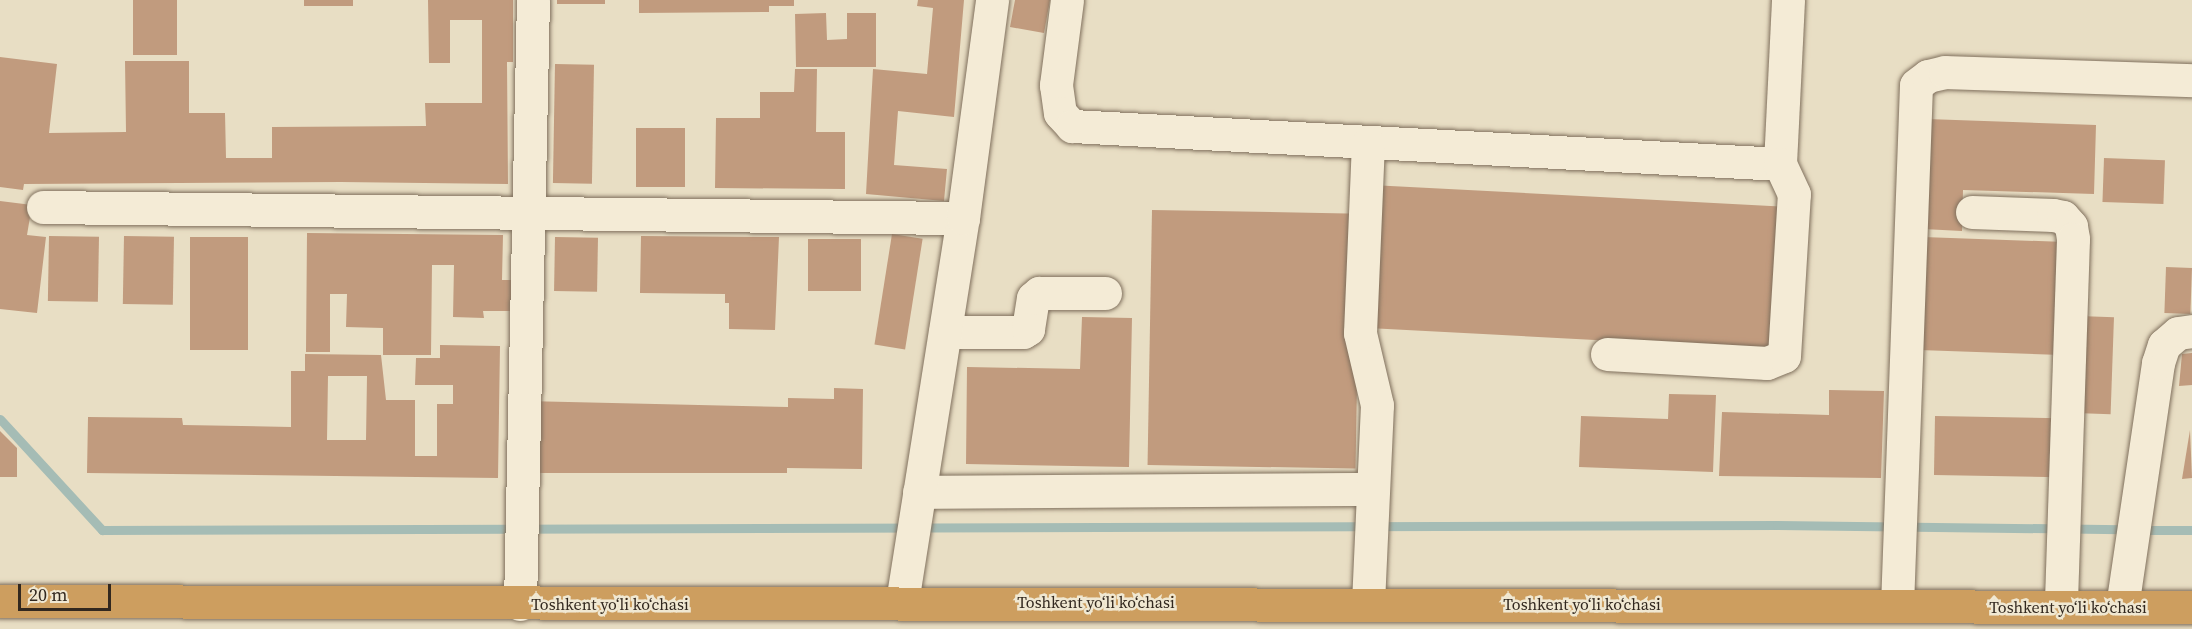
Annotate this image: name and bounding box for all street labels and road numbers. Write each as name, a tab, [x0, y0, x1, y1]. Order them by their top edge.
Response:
street label: Toshkent yo‘li ko‘chasi	[1017, 592, 1175, 612]
street label: Toshkent yo‘li ko‘chasi	[531, 594, 689, 614]
street label: Toshkent yo‘li ko‘chasi	[1503, 594, 1661, 614]
street label: Toshkent yo‘li ko‘chasi	[1989, 597, 2147, 617]

